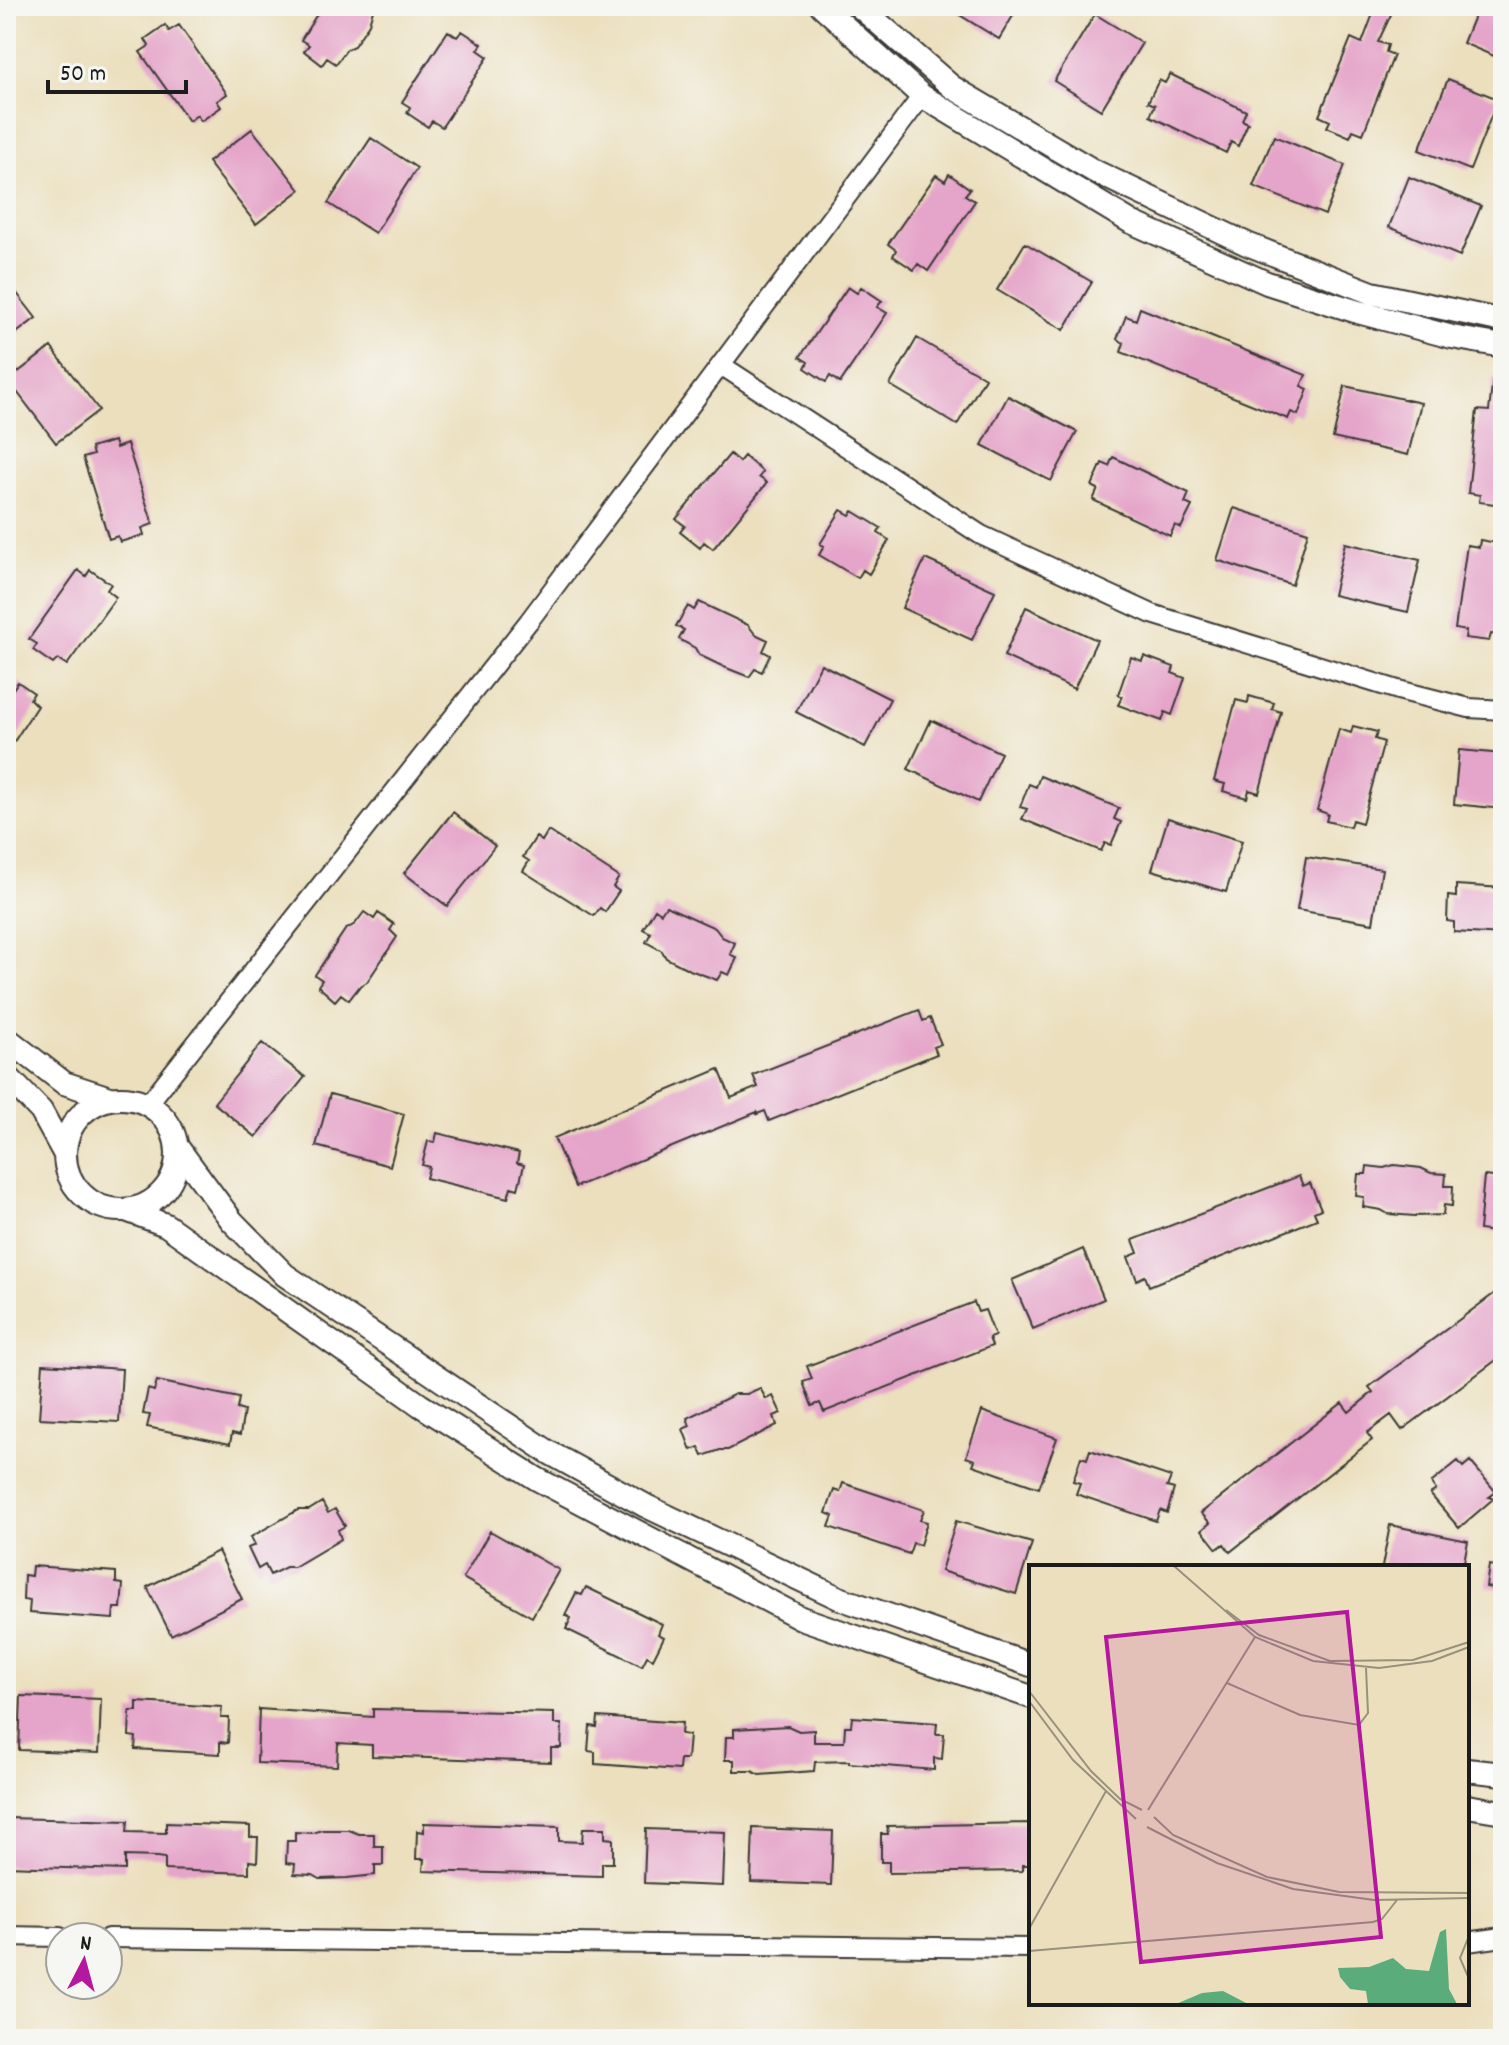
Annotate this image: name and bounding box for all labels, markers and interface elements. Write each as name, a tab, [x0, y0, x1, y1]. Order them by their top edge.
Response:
scale bar	[48, 44, 186, 94]
text: 50 m	[60, 58, 106, 92]
inset map	[1029, 1565, 1469, 2005]
north arrow	[44, 1921, 124, 2001]
text: N	[79, 1929, 93, 1961]

